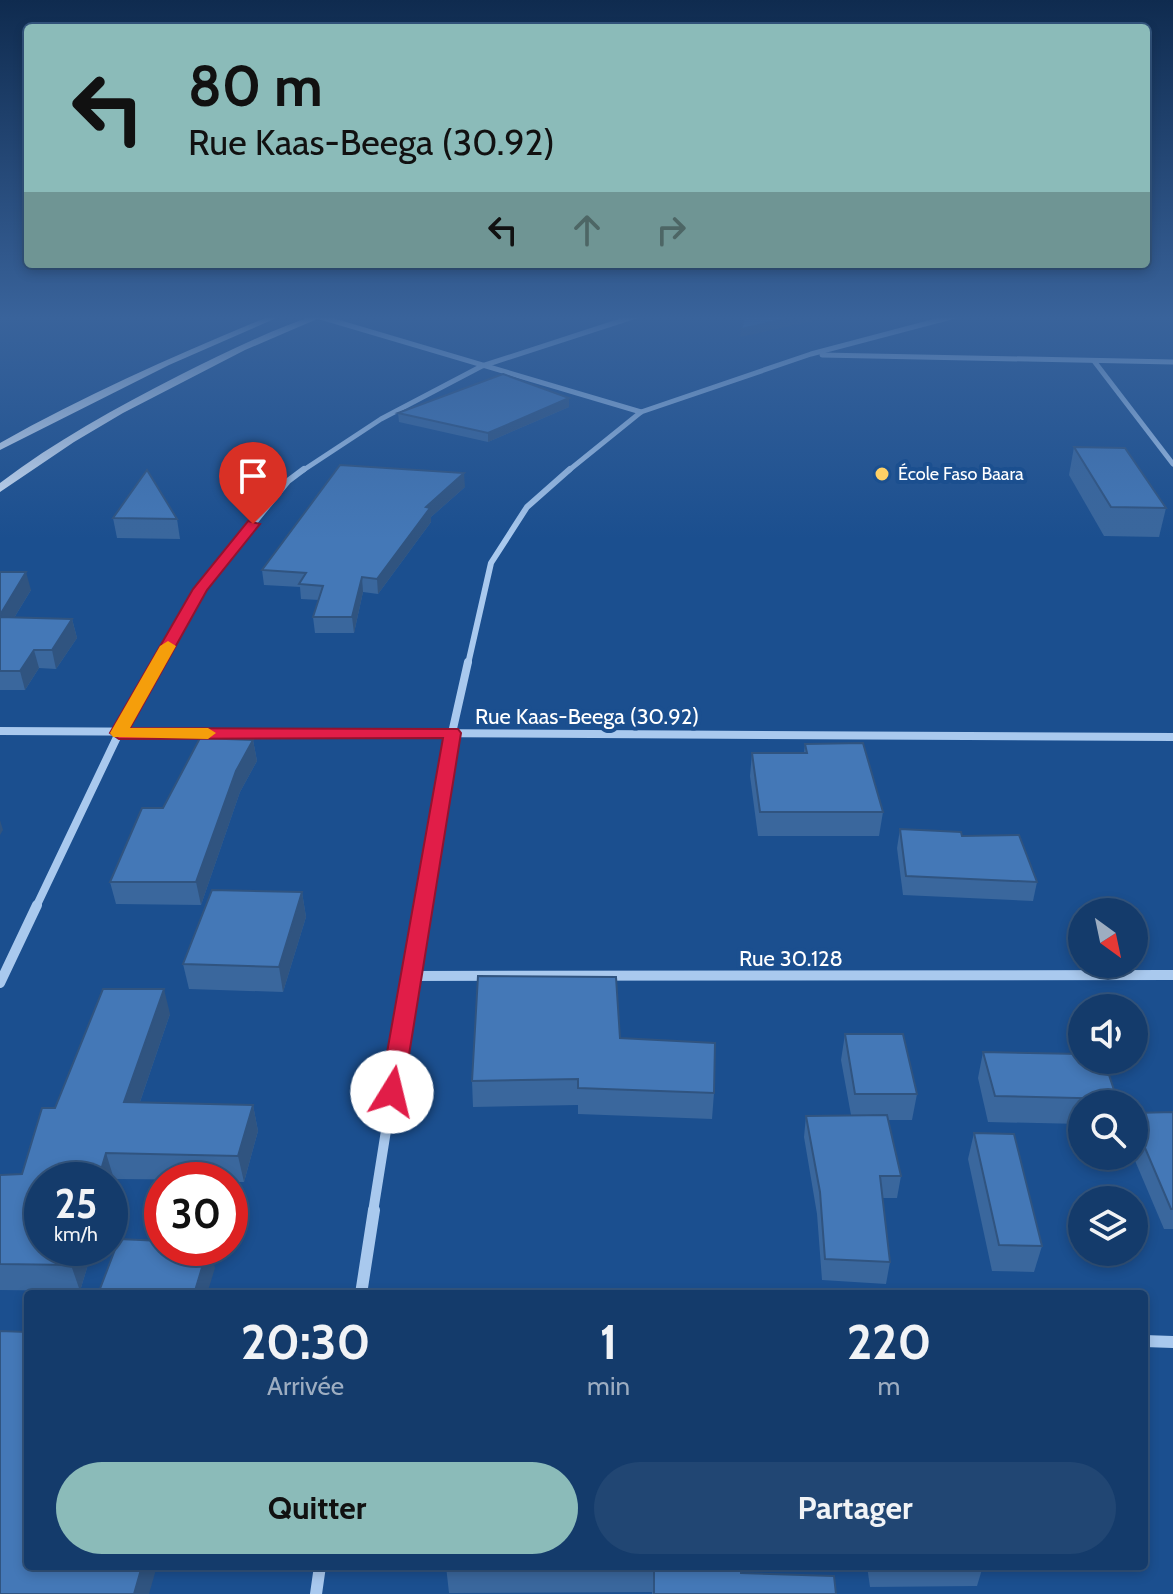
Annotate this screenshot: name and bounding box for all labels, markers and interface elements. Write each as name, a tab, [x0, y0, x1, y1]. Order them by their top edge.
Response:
text: 80 m	[188, 52, 323, 120]
icon: left	[56, 56, 160, 160]
text: Rue Kaas-Beega (30.92)	[188, 120, 555, 164]
icon: left	[481, 208, 525, 252]
icon: ahead	[565, 208, 609, 252]
icon: right	[649, 208, 693, 252]
pin	[219, 442, 287, 524]
icon: arrive	[231, 454, 275, 498]
place label: École Faso Baara	[898, 463, 1024, 485]
marker: École Faso Baara	[873, 465, 891, 483]
street label: Rue Kaas-Beega (30.92)	[475, 703, 699, 730]
north arrow	[1068, 898, 1148, 978]
map controls	[1068, 898, 1148, 1266]
street label: Rue 30.128	[739, 945, 843, 972]
button: sound	[1068, 994, 1148, 1074]
position arrow	[350, 1050, 434, 1134]
button: search	[1068, 1090, 1148, 1170]
speed limit sign: 30	[144, 1162, 248, 1266]
text: 25	[55, 1179, 97, 1228]
button: layers	[1068, 1186, 1148, 1266]
text: km/h	[54, 1222, 98, 1246]
text: 20:30	[241, 1313, 370, 1371]
text: 1	[600, 1313, 617, 1371]
text: 220	[847, 1313, 931, 1371]
text: Arrivée	[267, 1370, 344, 1402]
text: min	[587, 1370, 630, 1402]
text: m	[878, 1370, 900, 1402]
button: Quitter	[56, 1462, 578, 1554]
button: Partager	[594, 1462, 1116, 1554]

